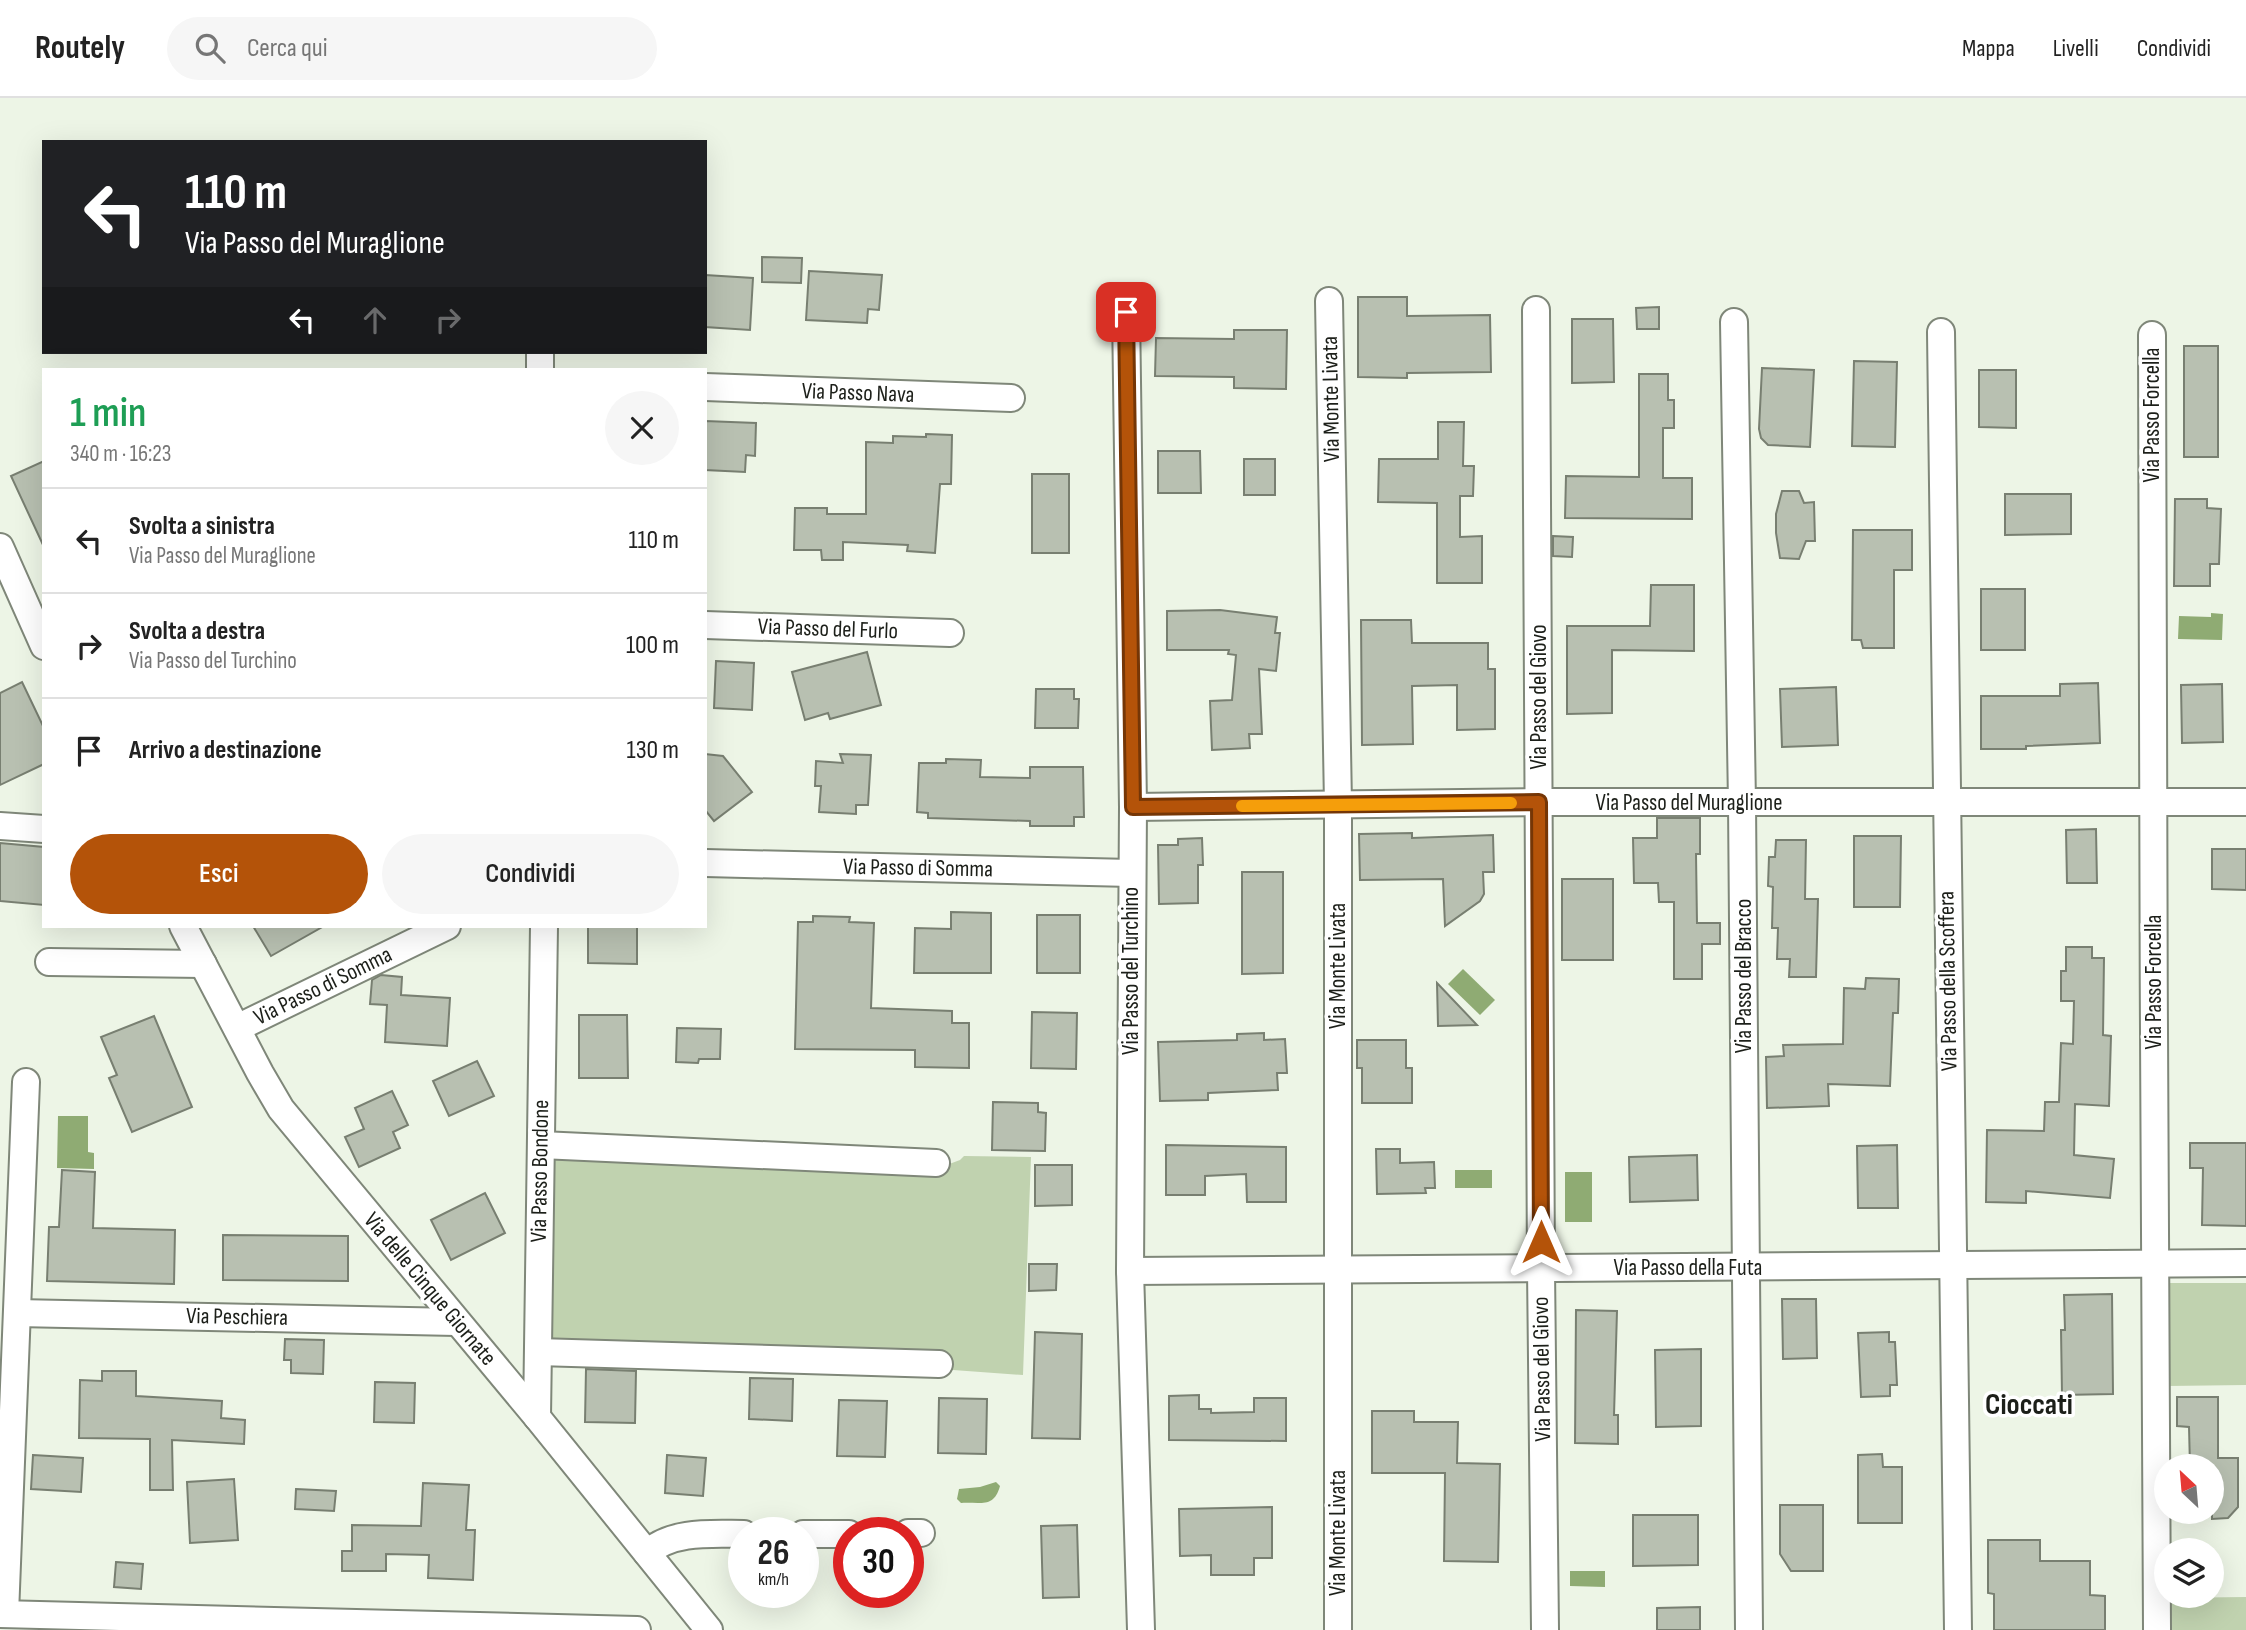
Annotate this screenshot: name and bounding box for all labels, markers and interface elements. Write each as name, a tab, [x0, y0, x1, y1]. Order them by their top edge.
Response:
search box	[167, 17, 657, 80]
text: Routely	[35, 28, 125, 68]
icon: search	[191, 29, 229, 67]
text: Cerca qui	[247, 33, 328, 64]
text: Mappa	[1962, 34, 2015, 63]
text: Livelli	[2053, 34, 2099, 63]
text: Condividi	[2137, 34, 2211, 63]
text: 110 m	[185, 164, 287, 223]
icon: left	[70, 168, 161, 259]
text: Via Passo del Muraglione	[185, 224, 445, 263]
pin	[1096, 282, 1156, 342]
icon: arrive	[1107, 293, 1145, 331]
icon: left	[283, 301, 321, 339]
icon: ahead	[356, 301, 394, 339]
icon: right	[429, 301, 467, 339]
street label: Via Monte Livata	[1316, 336, 1346, 462]
street label: Via Passo Forcella	[2138, 348, 2166, 482]
street label: Via Passo Nava	[801, 377, 915, 409]
text: 1 min	[70, 388, 146, 439]
button: close	[605, 391, 679, 465]
text: 340 m · 16:23	[70, 440, 172, 468]
text: Svolta a sinistra	[129, 511, 275, 542]
icon: left	[70, 522, 108, 560]
text: 110 m	[628, 525, 679, 556]
text: Via Passo del Muraglione	[129, 542, 316, 570]
street label: Via Passo del Furlo	[757, 613, 899, 645]
text: Svolta a destra	[129, 616, 265, 647]
street label: Via Passo del Giovo	[1525, 624, 1553, 770]
icon: right	[70, 627, 108, 665]
text: 100 m	[626, 630, 679, 661]
text: Via Passo del Turchino	[129, 647, 297, 675]
icon: arrive	[70, 732, 108, 770]
text: Arrivo a destinazione	[129, 735, 322, 766]
text: 130 m	[627, 735, 679, 766]
street label: Via Passo del Muraglione	[1596, 789, 1782, 817]
button: Esci	[70, 834, 368, 914]
button: Condividi	[382, 834, 679, 914]
street label: Via Passo di Somma	[843, 853, 993, 883]
street label: Via Passo del Turchino	[1117, 887, 1145, 1055]
street label: Via Passo della Scoffera	[1932, 891, 1964, 1071]
street label: Via Passo del Bracco	[1730, 899, 1758, 1053]
street label: Via Monte Livata	[1324, 903, 1352, 1029]
street label: Via Passo Forcella	[2140, 915, 2168, 1049]
street label: Via Passo di Somma	[249, 941, 397, 1031]
street label: Via Passo Bondone	[525, 1099, 555, 1243]
position arrow	[1504, 1205, 1578, 1279]
street label: Via delle Cinque Giornate	[358, 1207, 502, 1371]
street label: Via Passo della Futa	[1614, 1254, 1762, 1282]
street label: Via Passo del Giovo	[1527, 1296, 1557, 1442]
street label: Via Peschiera	[186, 1302, 288, 1332]
district label: Cioccati	[1985, 1387, 2073, 1423]
north arrow	[2154, 1454, 2224, 1524]
map controls	[2154, 1454, 2224, 1608]
street label: Via Monte Livata	[1324, 1470, 1352, 1596]
speed limit sign: 30	[833, 1517, 924, 1608]
text: 26	[758, 1532, 789, 1575]
button: layers	[2154, 1538, 2224, 1608]
text: km/h	[758, 1569, 789, 1590]

